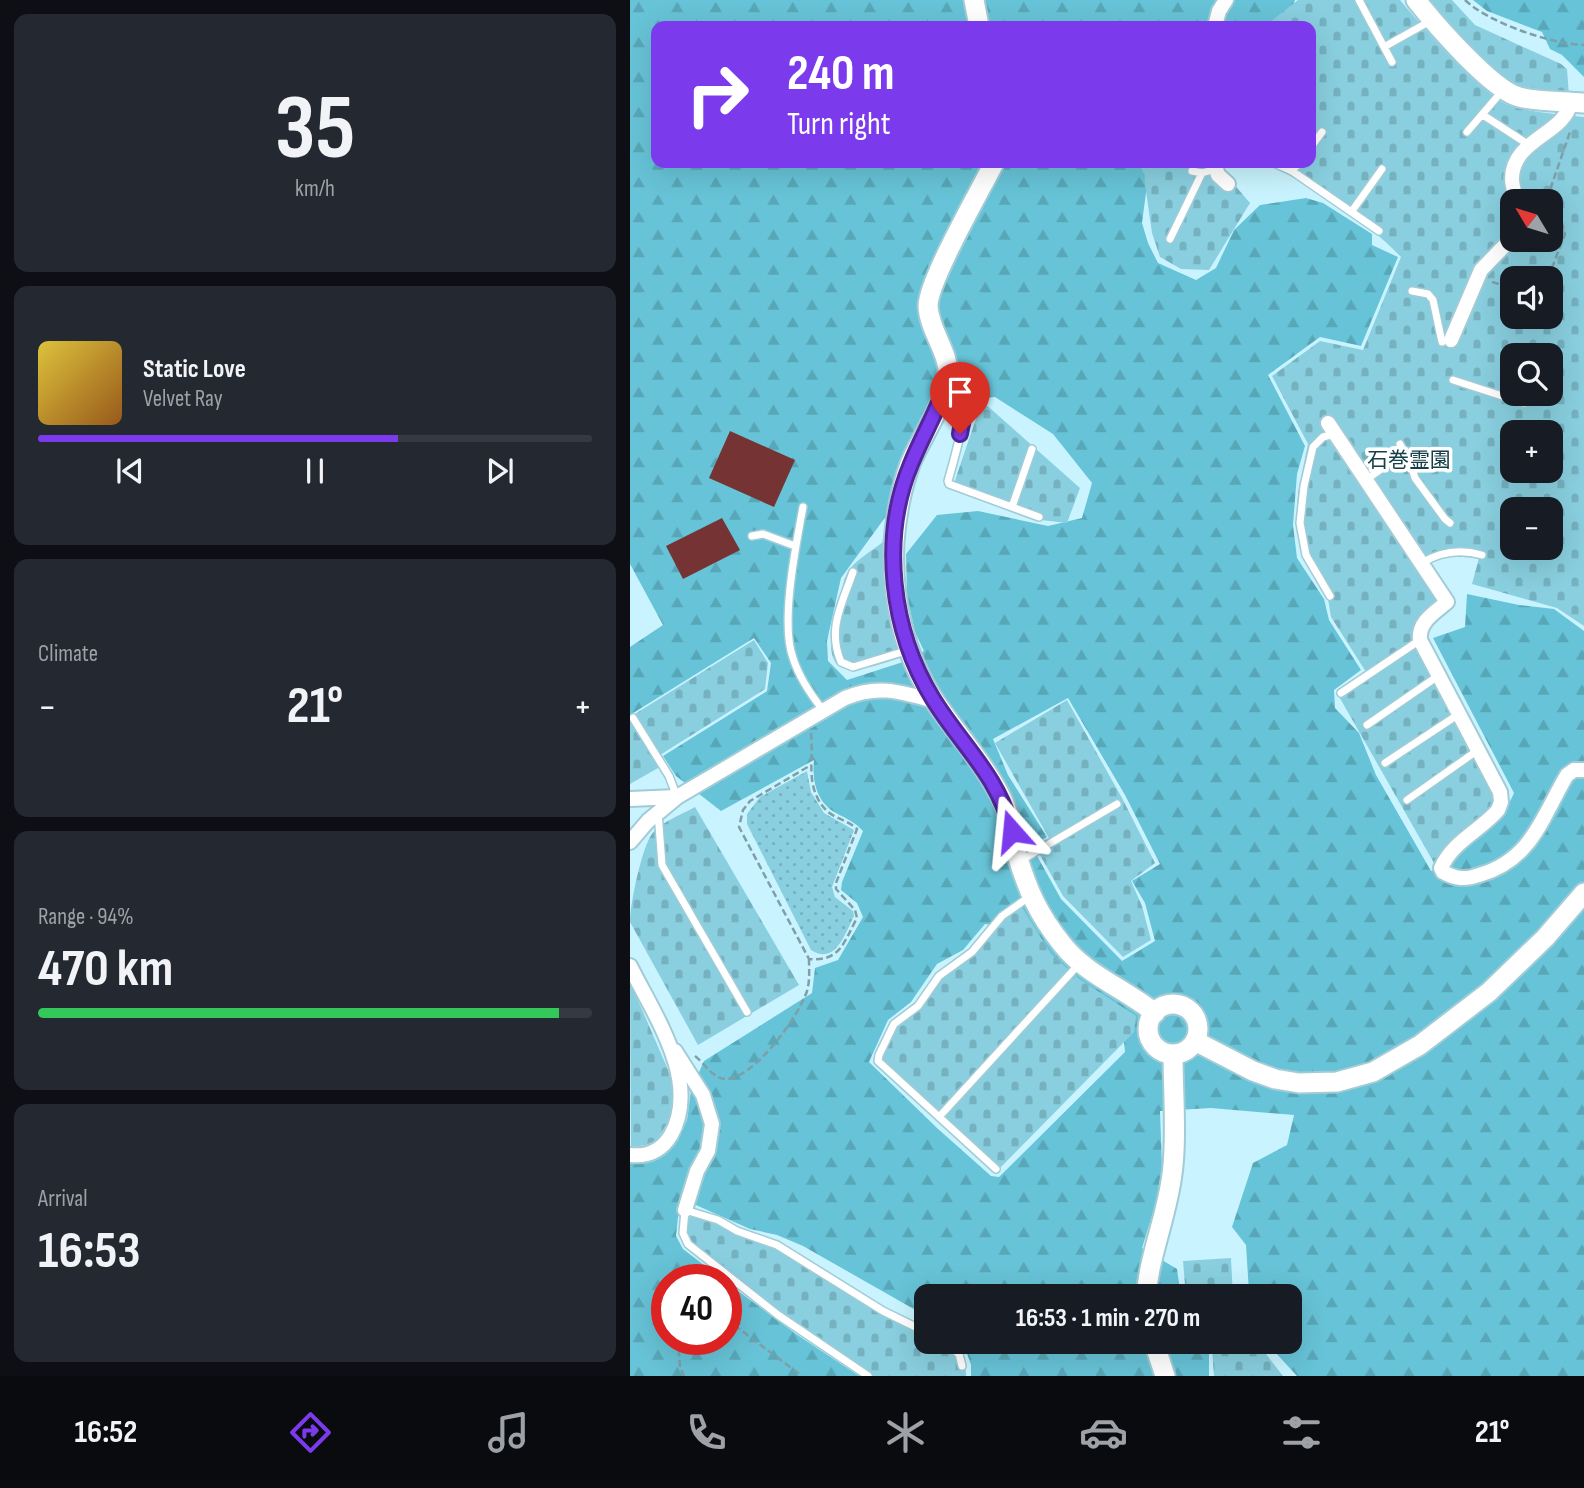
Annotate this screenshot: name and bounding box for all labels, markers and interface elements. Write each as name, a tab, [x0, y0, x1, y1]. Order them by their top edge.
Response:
text: 240 m	[787, 45, 895, 104]
icon: right	[672, 49, 763, 140]
text: 35	[275, 75, 355, 184]
text: Turn right	[787, 105, 891, 144]
text: km/h	[295, 175, 335, 203]
north arrow	[1500, 189, 1563, 252]
map controls	[1500, 189, 1563, 560]
button: sound	[1500, 266, 1563, 329]
button: search	[1500, 343, 1563, 406]
text: Static Love	[143, 354, 246, 385]
pin	[930, 362, 990, 434]
icon: arrive	[941, 373, 979, 411]
text: Velvet Ray	[143, 385, 223, 413]
button: +	[1500, 420, 1563, 483]
park label: 石巻霊園	[1367, 448, 1451, 473]
icon: previous	[111, 452, 149, 490]
icon: pause	[296, 452, 334, 490]
icon: next	[481, 452, 519, 490]
button: −	[1500, 497, 1563, 560]
text: Climate	[38, 640, 98, 668]
text: 21°	[287, 675, 343, 738]
text: −	[38, 685, 57, 730]
text: +	[573, 685, 592, 730]
position arrow	[975, 794, 1049, 868]
text: Range · 94%	[38, 903, 134, 931]
text: 470 km	[38, 938, 173, 1001]
text: Arrival	[38, 1185, 87, 1213]
text: 16:53	[38, 1220, 141, 1283]
speed limit sign: 40	[651, 1264, 742, 1355]
text: 16:53 · 1 min · 270 m	[1016, 1303, 1200, 1334]
icon: directions	[286, 1408, 335, 1457]
icon: music	[484, 1408, 533, 1457]
icon: phone	[682, 1408, 731, 1457]
icon: climate	[881, 1408, 930, 1457]
icon: car	[1079, 1408, 1128, 1457]
icon: filters	[1277, 1408, 1326, 1457]
text: 16:52	[75, 1413, 137, 1452]
text: 21°	[1475, 1413, 1509, 1452]

